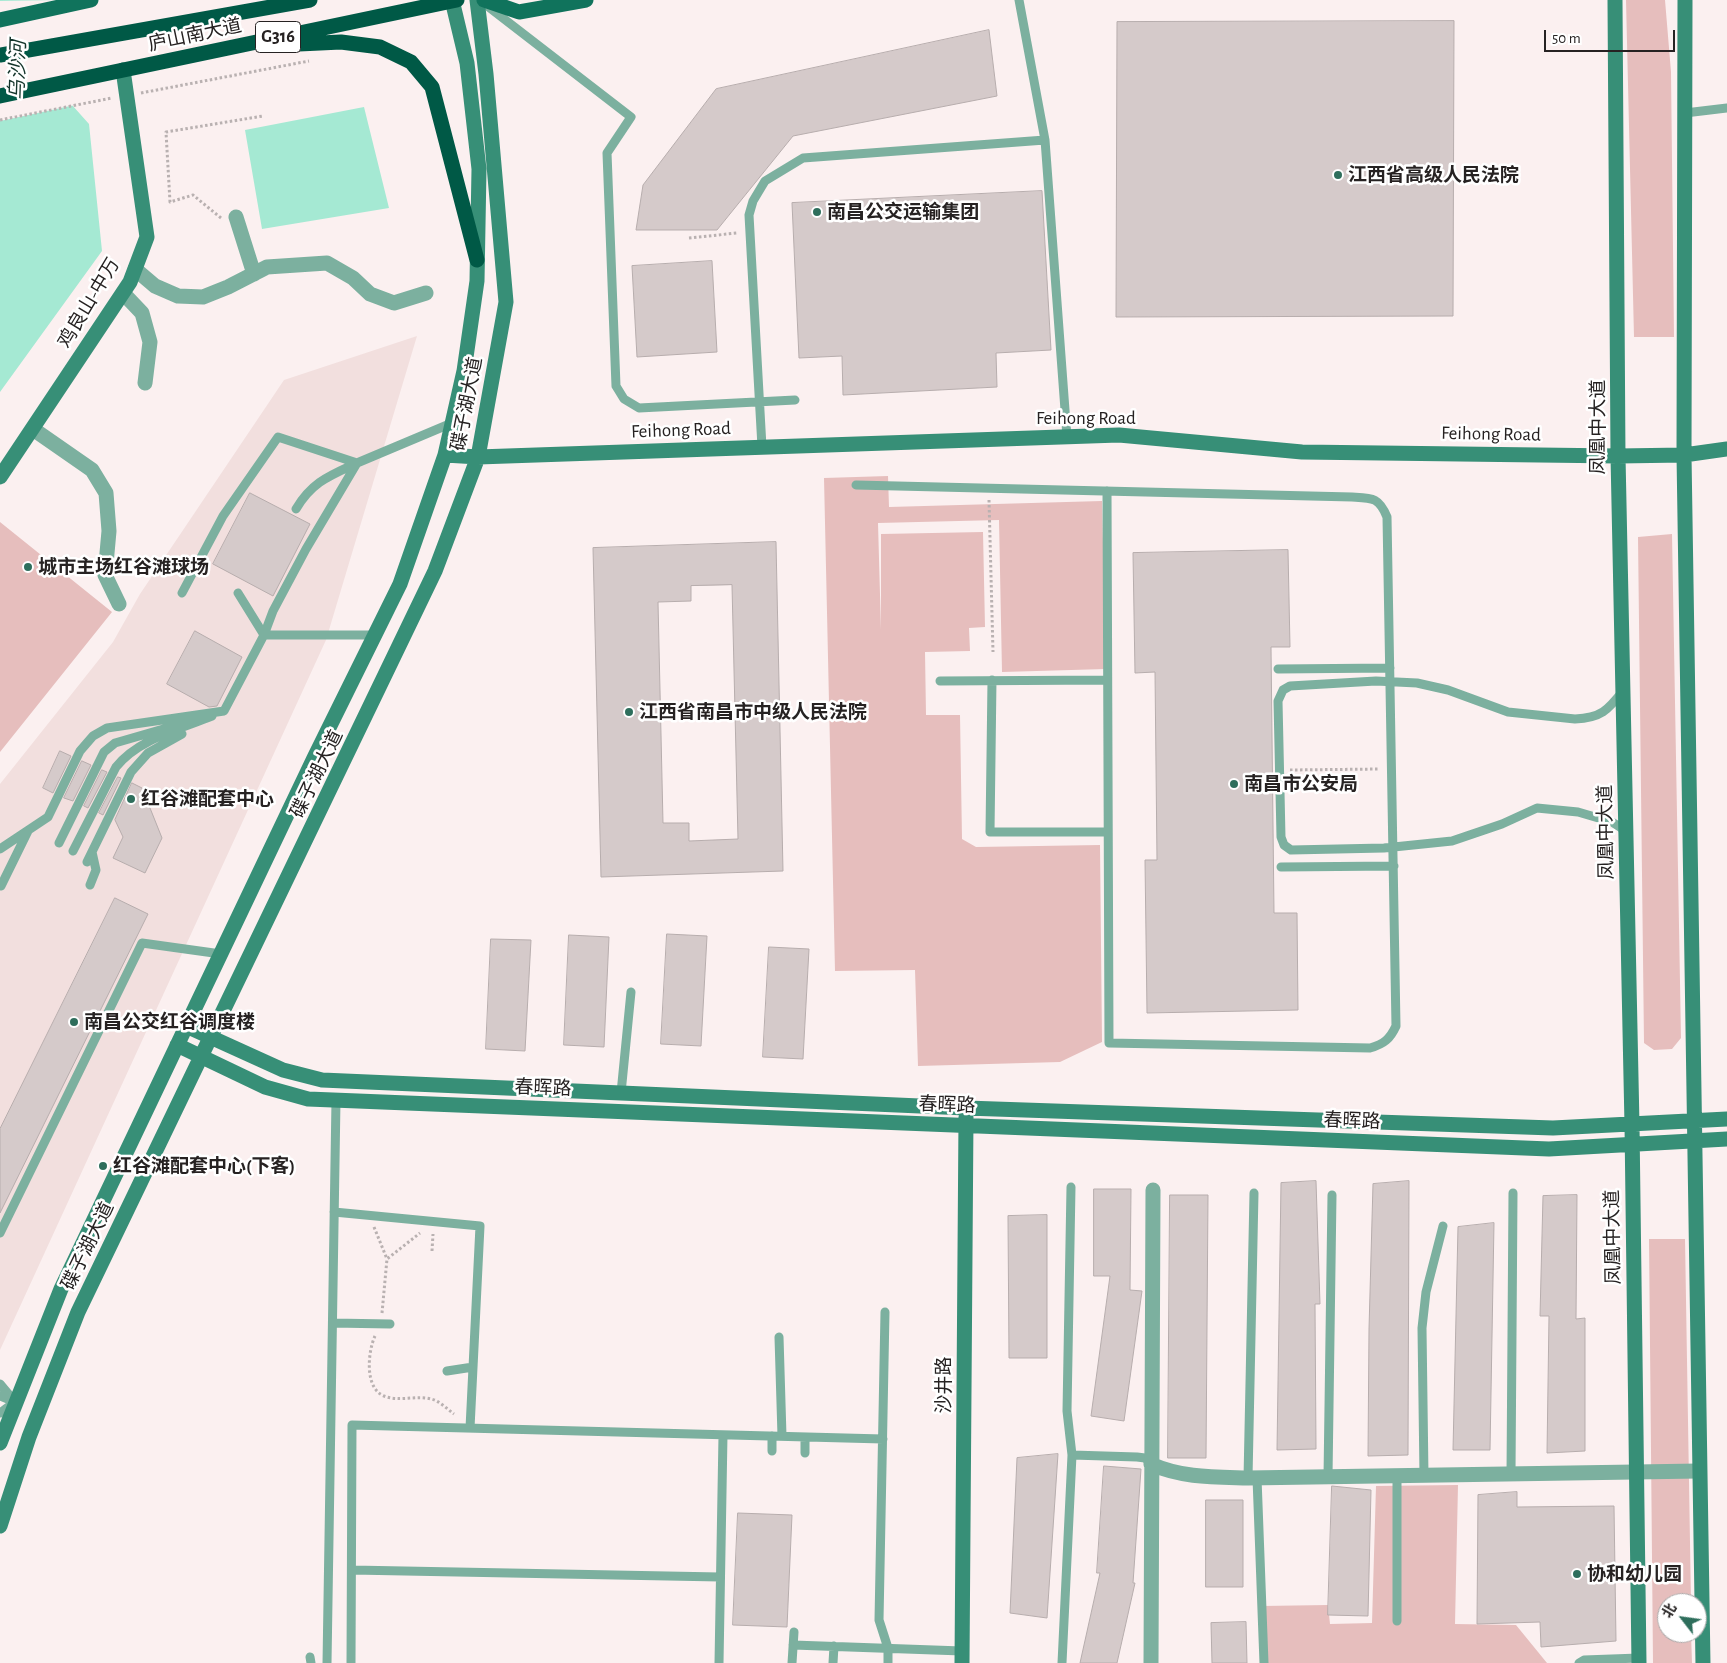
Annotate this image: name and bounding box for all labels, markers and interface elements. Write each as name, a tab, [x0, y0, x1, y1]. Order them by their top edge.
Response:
street label: 庐山南大道	[146, 14, 244, 56]
scale bar	[1547, 20, 1678, 52]
road number: G316	[256, 22, 300, 52]
text: 50 m	[1552, 31, 1581, 46]
water label: 乌沙河	[5, 40, 31, 100]
place label: 江西省高级人民法院	[1348, 164, 1519, 186]
marker: 江西省高级人民法院	[1332, 169, 1344, 181]
place label: 南昌公交运输集团	[827, 201, 979, 223]
marker: 南昌公交运输集团	[811, 206, 823, 218]
street label: 鸡良山-中万	[53, 254, 125, 352]
street label: 碟子湖大道	[447, 355, 487, 453]
street label: 凤凰中大道	[1587, 380, 1609, 474]
street label: Feihong Road	[1036, 407, 1136, 429]
street label: Feihong Road	[631, 417, 731, 443]
street label: Feihong Road	[1441, 422, 1541, 446]
place label: 城市主场红谷滩球场	[38, 556, 209, 578]
marker: 城市主场红谷滩球场	[22, 561, 34, 573]
place label: 江西省南昌市中级人民法院	[639, 701, 867, 723]
marker: 江西省南昌市中级人民法院	[623, 706, 635, 718]
street label: 碟子湖大道	[286, 726, 348, 822]
place label: 南昌市公安局	[1244, 773, 1358, 795]
marker: 南昌市公安局	[1228, 778, 1240, 790]
street label: 凤凰中大道	[1594, 784, 1618, 880]
place label: 红谷滩配套中心	[141, 788, 274, 810]
marker: 红谷滩配套中心	[125, 793, 137, 805]
place label: 南昌公交红谷调度楼	[84, 1011, 255, 1033]
marker: 南昌公交红谷调度楼	[68, 1016, 80, 1028]
street label: 春晖路	[514, 1076, 572, 1100]
street label: 春晖路	[918, 1093, 976, 1117]
street label: 春晖路	[1323, 1109, 1381, 1133]
place label: 红谷滩配套中心(下客)	[113, 1155, 295, 1177]
marker: 红谷滩配套中心(下客)	[97, 1160, 109, 1172]
street label: 凤凰中大道	[1601, 1189, 1625, 1285]
street label: 碟子湖大道	[57, 1198, 119, 1294]
street label: 沙井路	[933, 1357, 955, 1413]
place label: 协和幼儿园	[1587, 1563, 1682, 1585]
marker: 协和幼儿园	[1571, 1568, 1583, 1580]
north arrow	[1657, 1593, 1707, 1643]
text: 北	[1660, 1601, 1679, 1621]

